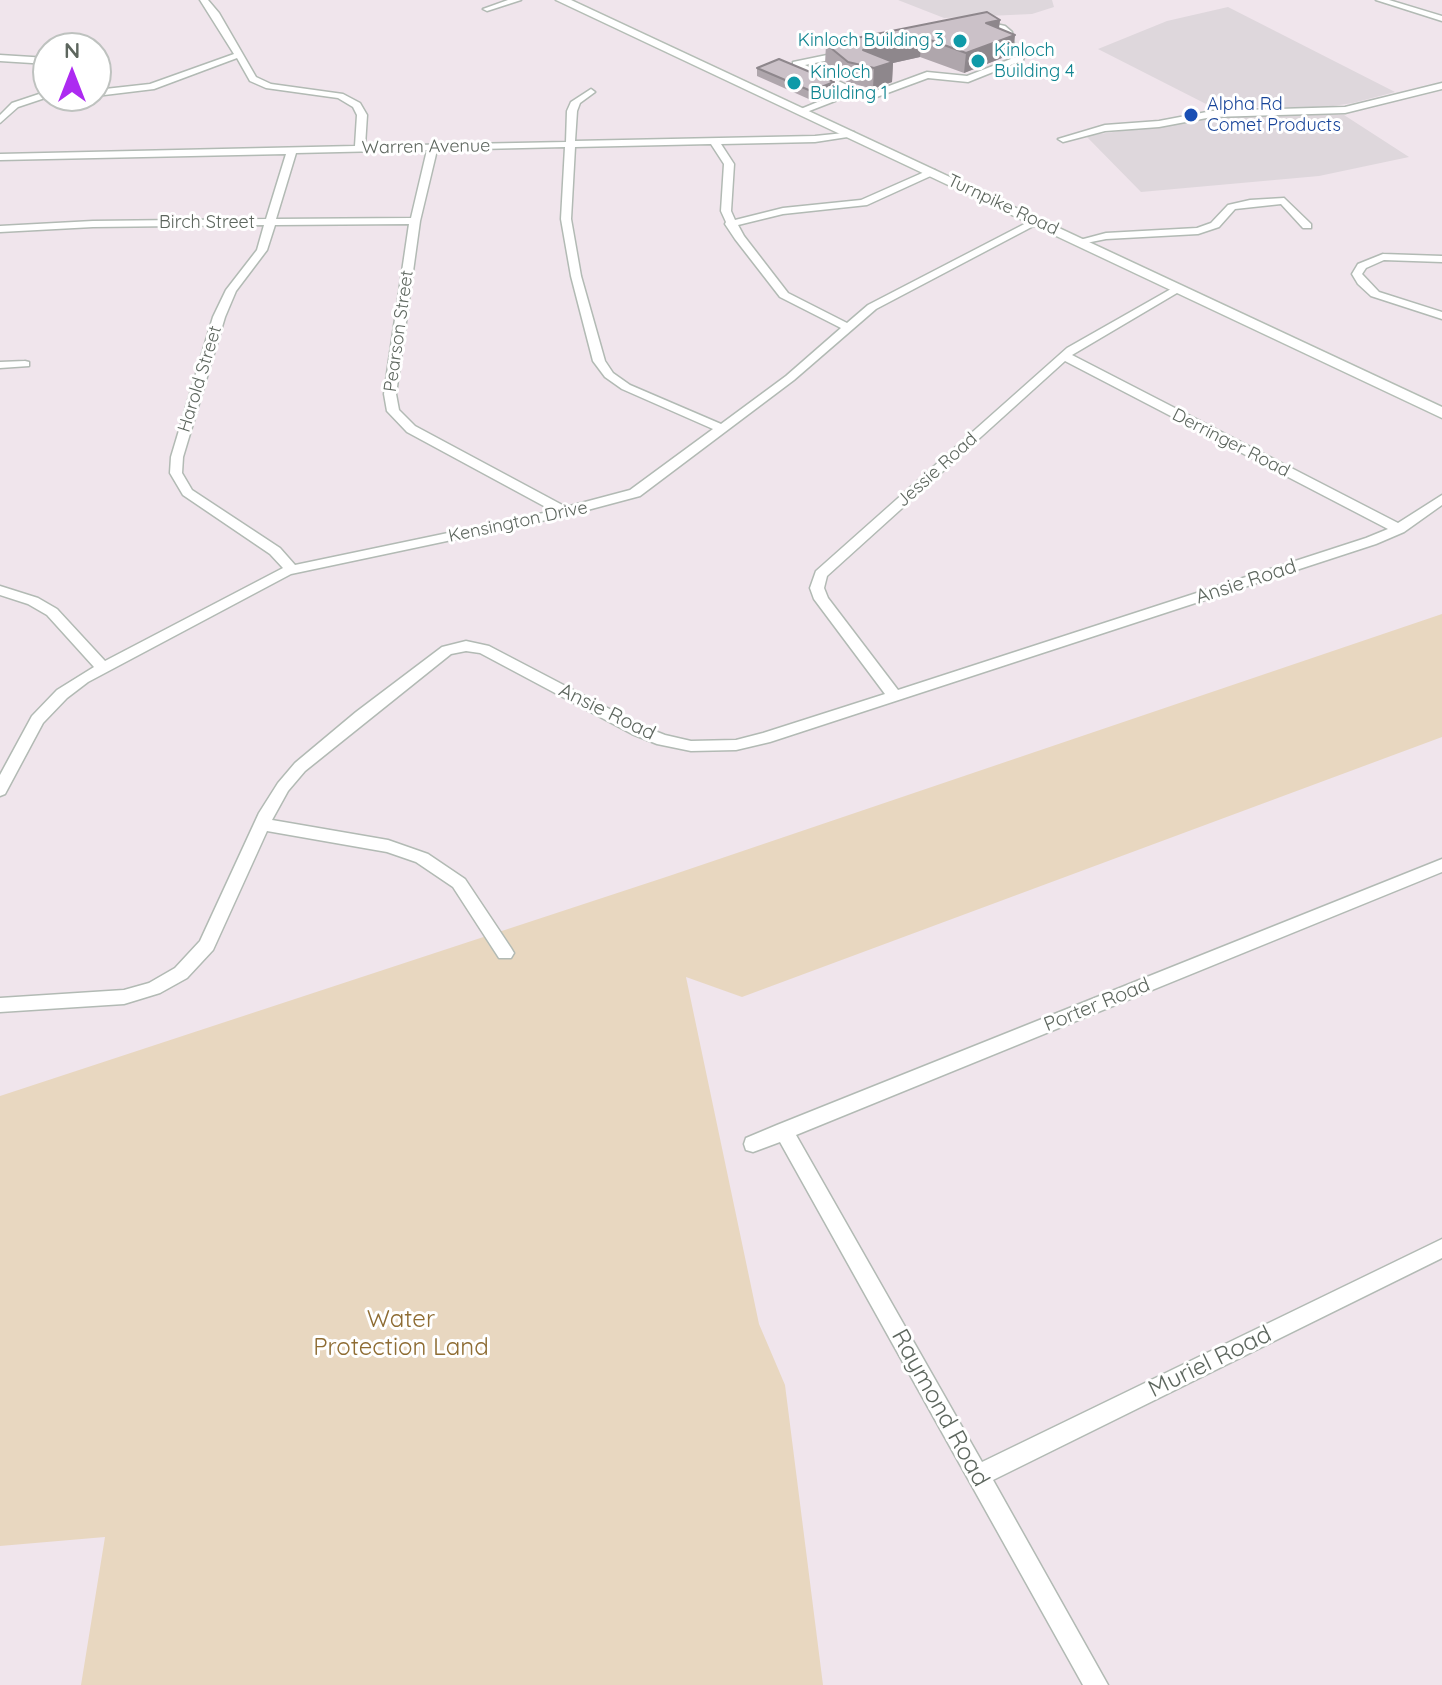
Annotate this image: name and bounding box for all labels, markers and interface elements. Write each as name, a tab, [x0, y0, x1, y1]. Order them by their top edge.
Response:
place label: Kinloch Building 3	[798, 30, 944, 52]
north arrow	[32, 32, 112, 112]
marker: Kinloch Building 3	[951, 32, 969, 50]
text: N	[64, 36, 80, 64]
place label: Kinloch Building 4	[994, 40, 1075, 82]
marker: Kinloch Building 4	[969, 52, 987, 70]
place label: Kinloch Building 1	[810, 62, 888, 104]
marker: Kinloch Building 1	[785, 74, 803, 92]
place label: Alpha Rd Comet Products	[1207, 94, 1341, 136]
marker: Alpha Rd Comet Products	[1182, 106, 1200, 124]
street label: Warren Avenue	[361, 135, 491, 159]
street label: Turnpike Road	[944, 170, 1062, 240]
street label: Birch Street	[159, 212, 255, 234]
street label: Pearson Street	[380, 269, 418, 393]
street label: Harold Street	[174, 323, 226, 435]
street label: Derringer Road	[1169, 404, 1293, 482]
street label: Jessie Road	[892, 428, 982, 512]
street label: Kensington Drive	[446, 497, 590, 547]
street label: Ansie Road	[1193, 554, 1299, 610]
street label: Ansie Road	[555, 678, 659, 746]
street label: Porter Road	[1040, 973, 1154, 1037]
park label: Water Protection Land	[313, 1306, 489, 1362]
street label: Muriel Road	[1144, 1320, 1276, 1404]
street label: Raymond Road	[885, 1324, 995, 1492]

